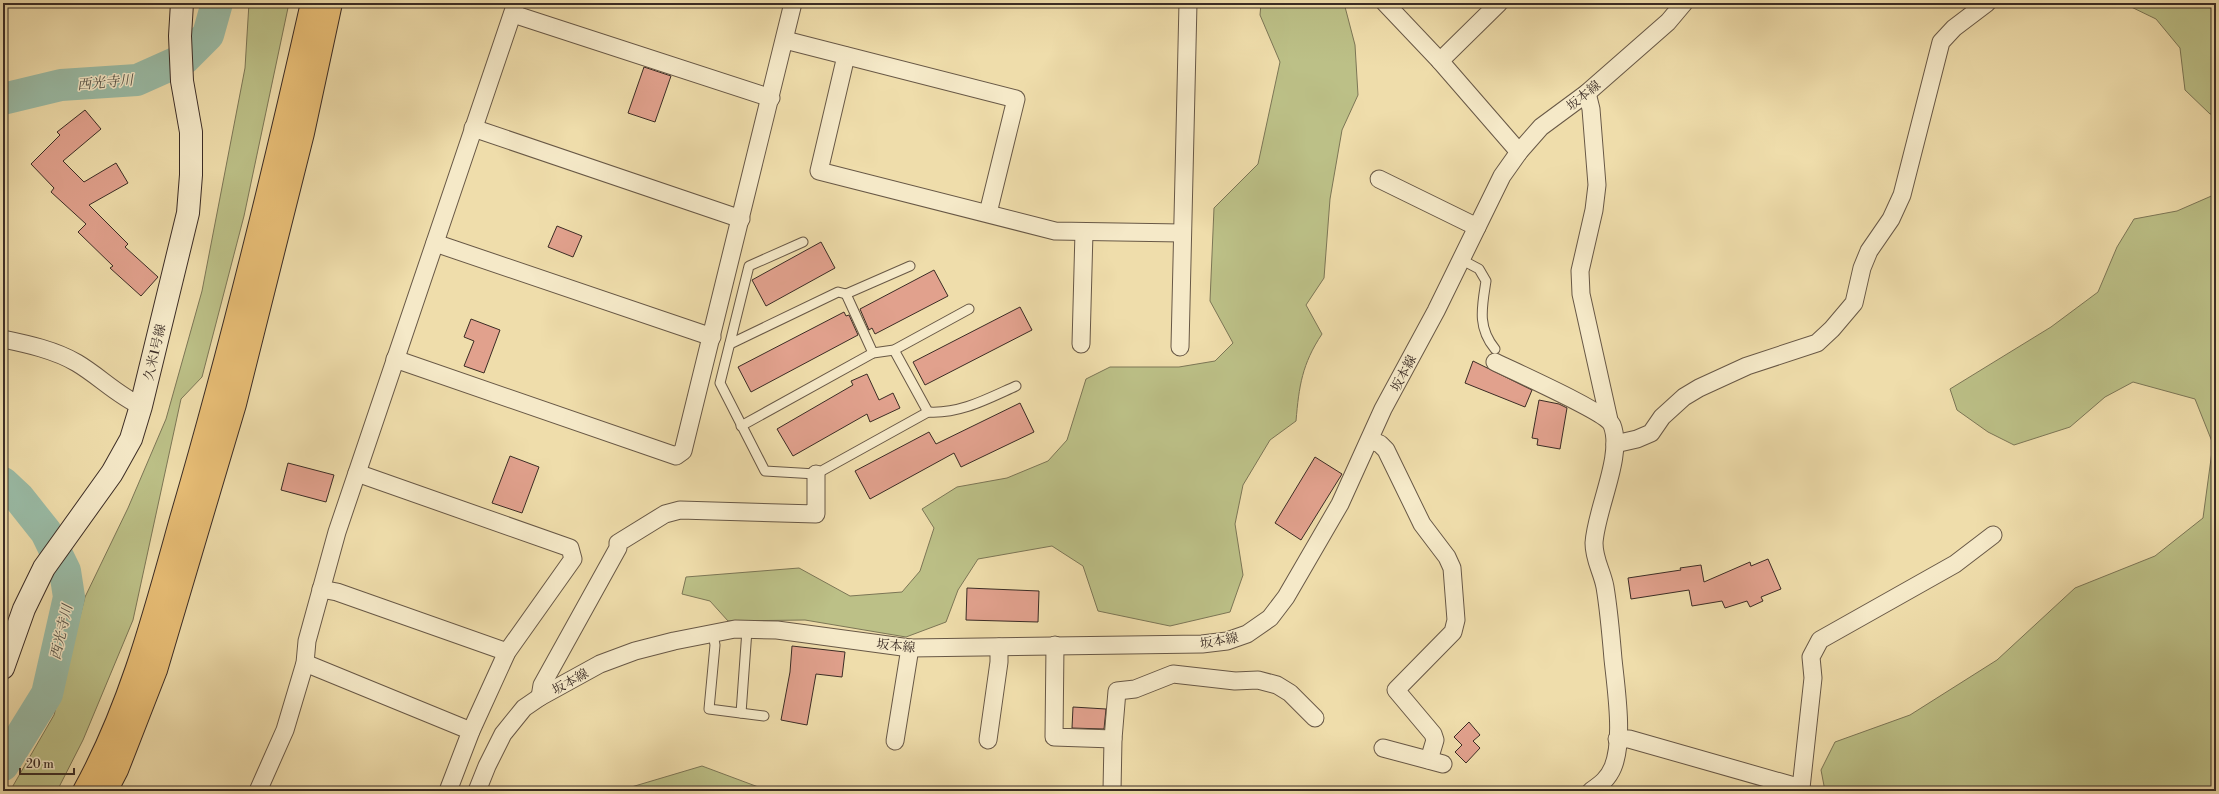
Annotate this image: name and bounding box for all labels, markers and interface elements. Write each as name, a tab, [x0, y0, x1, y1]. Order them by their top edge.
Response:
water label: 西光寺川	[76, 71, 136, 94]
street label: 坂本線	[1563, 77, 1604, 114]
street label: 久米1号線	[141, 322, 169, 382]
street label: 坂本線	[1388, 352, 1420, 394]
water label: 西光寺川	[47, 601, 77, 662]
street label: 坂本線	[1199, 630, 1240, 652]
street label: 坂本線	[876, 636, 916, 656]
street label: 坂本線	[550, 665, 591, 698]
scale bar	[20, 750, 74, 776]
text: 20 m	[26, 757, 54, 772]

